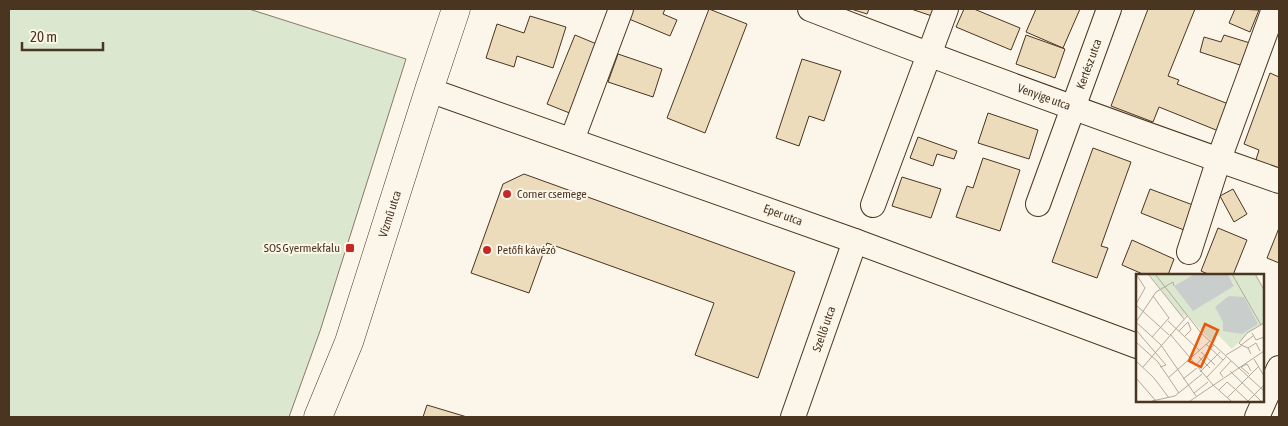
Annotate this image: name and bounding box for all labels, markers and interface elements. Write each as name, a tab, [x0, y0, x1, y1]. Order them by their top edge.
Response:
scale bar	[22, 20, 104, 52]
text: 20 m	[30, 28, 57, 45]
street label: Kertész utca	[1073, 37, 1105, 91]
street label: Venyige utca	[1015, 81, 1073, 113]
place label: Corner csemege	[517, 187, 587, 201]
marker: Corner csemege	[501, 188, 513, 200]
street label: Vízmű utca	[376, 189, 404, 239]
street label: Eper utca	[762, 201, 804, 229]
place label: SOS Gyermekfalu	[264, 241, 340, 255]
marker: SOS Gyermekfalu	[344, 242, 356, 254]
place label: Petőfi kávézó	[497, 243, 556, 257]
marker: Petőfi kávézó	[481, 244, 493, 256]
inset map	[1136, 274, 1263, 401]
street label: Szellő utca	[810, 304, 838, 354]

